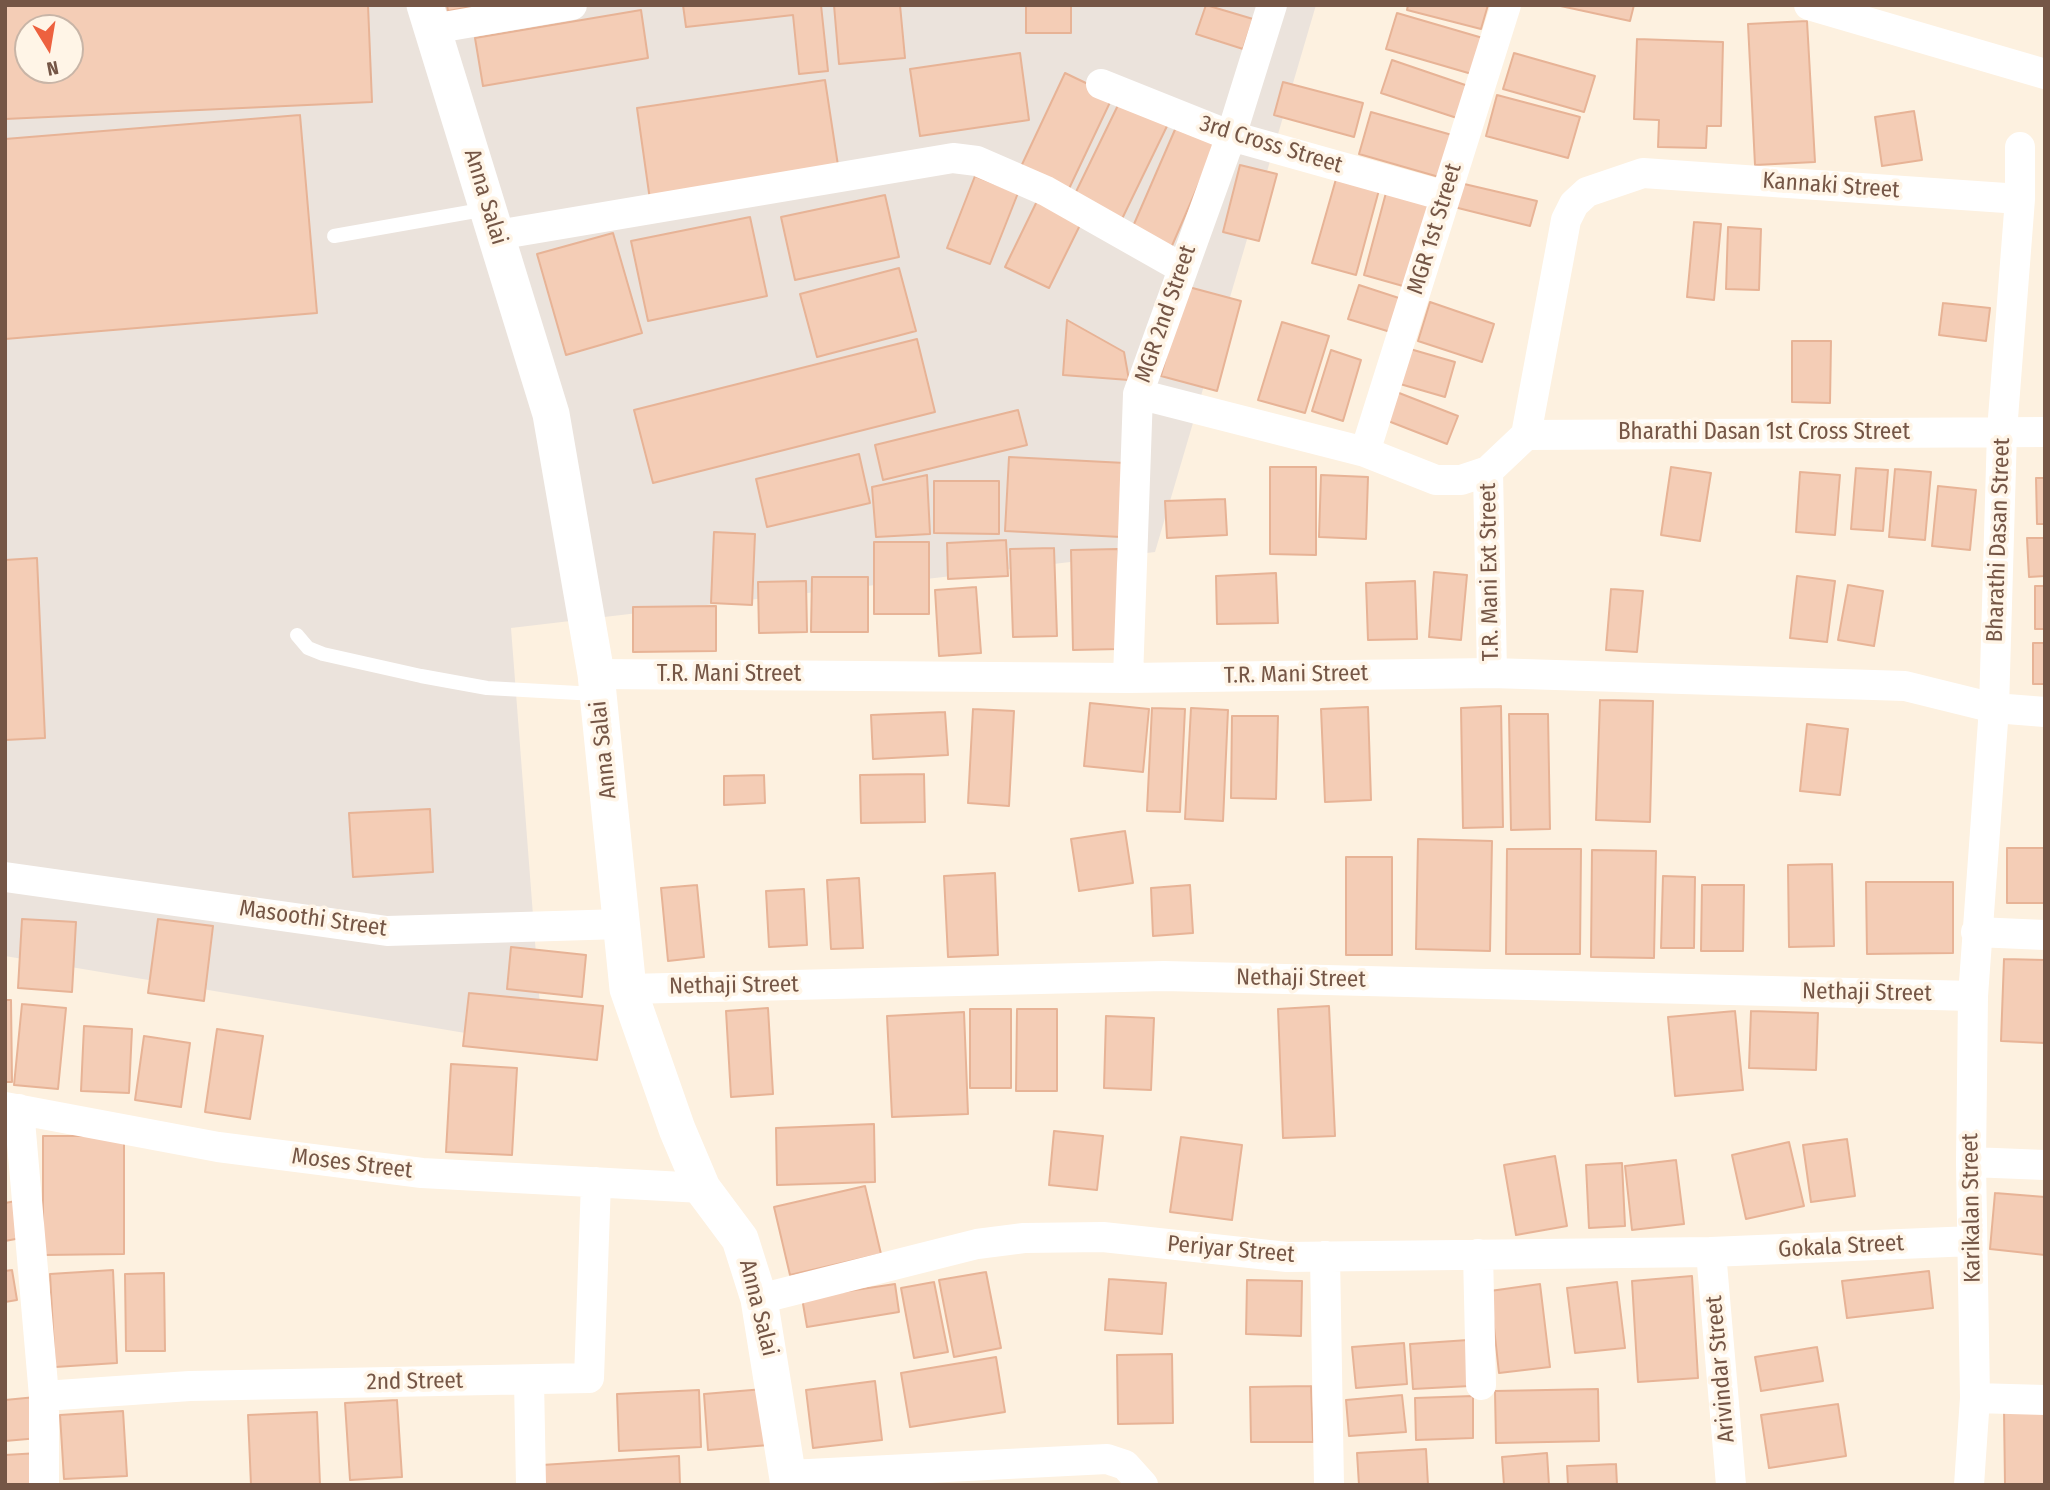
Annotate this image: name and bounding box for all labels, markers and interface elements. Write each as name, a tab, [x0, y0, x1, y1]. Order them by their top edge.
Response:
north arrow	[14, 14, 84, 84]
text: N	[45, 56, 61, 81]
street label: 3rd Cross Street	[1196, 110, 1346, 180]
street label: Anna Salai	[457, 146, 513, 248]
street label: MGR 1st Street	[1402, 160, 1468, 298]
street label: Kannaki Street	[1762, 167, 1900, 205]
street label: MGR 2nd Street	[1130, 242, 1202, 386]
street label: Bharathi Dasan 1st Cross Street	[1618, 419, 1910, 447]
street label: Bharathi Dasan Street	[1982, 437, 2016, 643]
street label: T.R. Mani Ext Street	[1475, 483, 1505, 661]
street label: T.R. Mani Street	[1224, 660, 1368, 690]
street label: T.R. Mani Street	[657, 661, 801, 689]
street label: Anna Salai	[585, 700, 623, 800]
street label: Masoothi Street	[237, 895, 389, 943]
street label: Nethaji Street	[1236, 964, 1366, 994]
street label: Nethaji Street	[669, 971, 799, 1001]
street label: Nethaji Street	[1802, 978, 1932, 1008]
street label: Karikalan Street	[1957, 1133, 1987, 1283]
street label: Moses Street	[290, 1143, 414, 1185]
street label: Gokala Street	[1777, 1230, 1905, 1264]
street label: Periyar Street	[1166, 1231, 1296, 1269]
street label: Anna Salai	[733, 1257, 783, 1359]
street label: Arivindar Street	[1701, 1294, 1741, 1444]
street label: 2nd Street	[366, 1367, 464, 1397]

